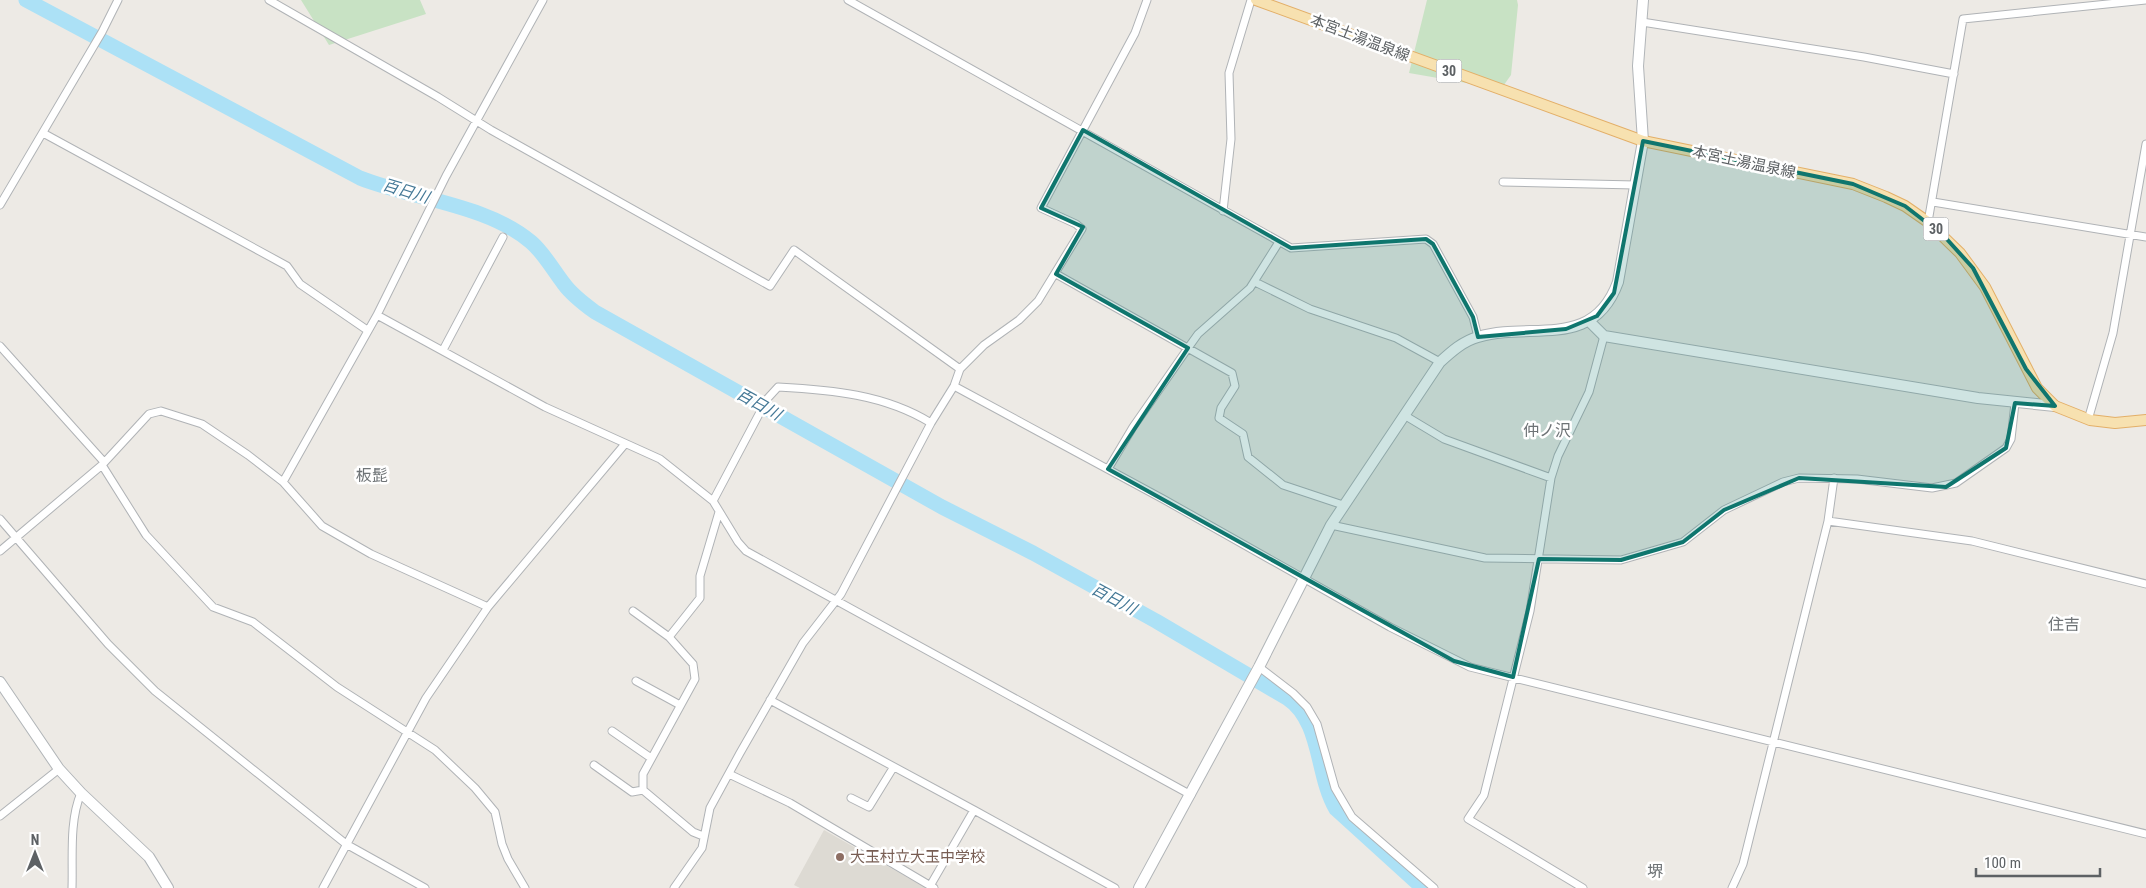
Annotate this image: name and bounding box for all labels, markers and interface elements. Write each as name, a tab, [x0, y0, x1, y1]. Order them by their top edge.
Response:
street label: 本宮土湯温泉線	[1308, 11, 1412, 65]
road number: 30	[1436, 59, 1462, 82]
street label: 本宮土湯温泉線	[1691, 142, 1797, 182]
water label: 百日川	[380, 175, 434, 208]
road number: 30	[1924, 218, 1948, 240]
water label: 百日川	[733, 384, 786, 425]
district label: 仲ノ沢	[1523, 421, 1571, 440]
district label: 板髭	[356, 466, 388, 485]
water label: 百日川	[1088, 579, 1141, 620]
district label: 住吉	[2048, 615, 2080, 634]
north arrow	[10, 828, 60, 878]
text: N	[31, 832, 39, 848]
scale bar	[1976, 846, 2100, 878]
place label: 大玉村立大玉中学校	[850, 848, 985, 866]
marker: 大玉村立大玉中学校	[834, 851, 846, 863]
text: 100 m	[1984, 854, 2021, 872]
district label: 堺	[1647, 862, 1663, 881]

